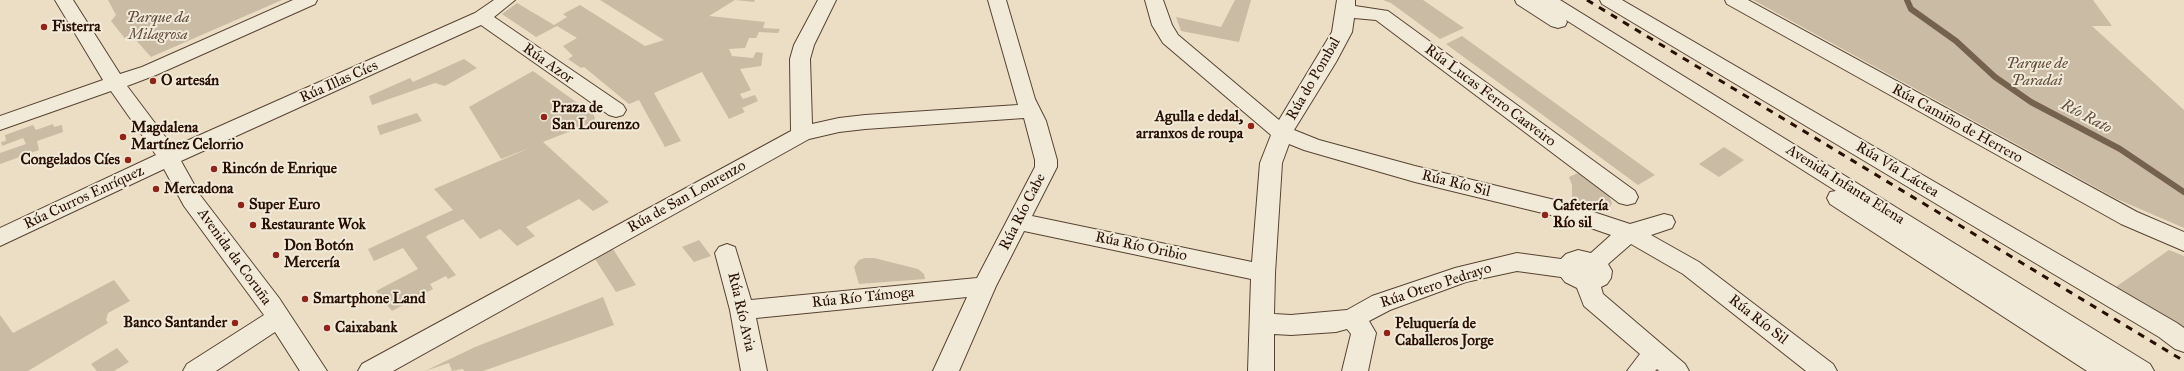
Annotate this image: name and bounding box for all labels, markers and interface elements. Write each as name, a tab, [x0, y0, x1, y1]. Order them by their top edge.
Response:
park label: Parque da Milagrosa	[127, 9, 189, 44]
place label: Fisterra	[52, 18, 101, 36]
marker: Fisterra	[39, 22, 49, 32]
street label: Rúa do Pombal	[1283, 34, 1345, 124]
street label: Rúa Azor	[519, 40, 577, 88]
street label: Rúa Lucas Ferro Caaveiro	[1421, 41, 1559, 151]
park label: Parque de Paradai	[2006, 55, 2068, 90]
street label: Rúa Illas Cíes	[297, 57, 381, 107]
place label: O artesán	[161, 72, 219, 90]
marker: O artesán	[148, 76, 158, 86]
street label: Rúa Camiño de Herrero	[1888, 81, 2026, 167]
water label: Río Rato	[2057, 96, 2115, 138]
place label: Praza de San Lourenzo	[552, 99, 640, 134]
place label: Agulla e dedal, arranxos de roupa	[1136, 108, 1243, 143]
marker: Praza de San Lourenzo	[539, 112, 549, 122]
place label: Magdalena Martínez Celorrio	[131, 119, 243, 154]
marker: Agulla e dedal, arranxos de roupa	[1246, 121, 1256, 131]
marker: Magdalena Martínez Celorrio	[118, 132, 128, 142]
street label: Rúa Vía Láctea	[1852, 138, 1942, 202]
street label: Avenida Infanta Elena	[1782, 141, 1908, 229]
place label: Congelados Cíes	[20, 151, 120, 169]
marker: Congelados Cíes	[123, 155, 133, 165]
street label: Rúa de San Lourenzo	[625, 157, 749, 237]
place label: Rincón de Enrique	[222, 160, 337, 178]
street label: Rúa Curros Enríquez	[21, 162, 147, 234]
marker: Rincón de Enrique	[209, 164, 219, 174]
street label: Rúa Río Sil	[1420, 167, 1492, 201]
street label: Rúa Río Cabe	[996, 171, 1050, 253]
place label: Mercadona	[164, 180, 233, 198]
marker: Mercadona	[151, 184, 161, 194]
place label: Super Euro	[249, 196, 320, 214]
place label: Cafetería Río sil	[1553, 197, 1608, 232]
marker: Super Euro	[236, 200, 246, 210]
street label: Avenida da Coruña	[193, 205, 275, 309]
marker: Cafetería Río sil	[1540, 210, 1550, 220]
place label: Restaurante Wok	[261, 216, 366, 234]
marker: Restaurante Wok	[248, 220, 258, 230]
street label: Rúa Río Oribio	[1093, 228, 1189, 266]
place label: Don Botón Mercería	[284, 237, 354, 272]
marker: Don Botón Mercería	[271, 250, 281, 260]
street label: Rúa Otero Pedrayo	[1378, 260, 1494, 312]
street label: Rúa Río Avia	[723, 271, 759, 353]
street label: Rúa Río Támoga	[811, 284, 915, 312]
place label: Smartphone Land	[313, 290, 426, 308]
street label: Rúa Río Sil	[1725, 291, 1791, 349]
marker: Smartphone Land	[300, 294, 310, 304]
place label: Banco Santander	[123, 314, 227, 332]
place label: Peluquería de Caballeros Jorge	[1395, 315, 1494, 350]
marker: Banco Santander	[230, 318, 240, 328]
place label: Caixabank	[335, 319, 397, 337]
marker: Caixabank	[322, 323, 332, 333]
marker: Peluquería de Caballeros Jorge	[1382, 328, 1392, 338]

